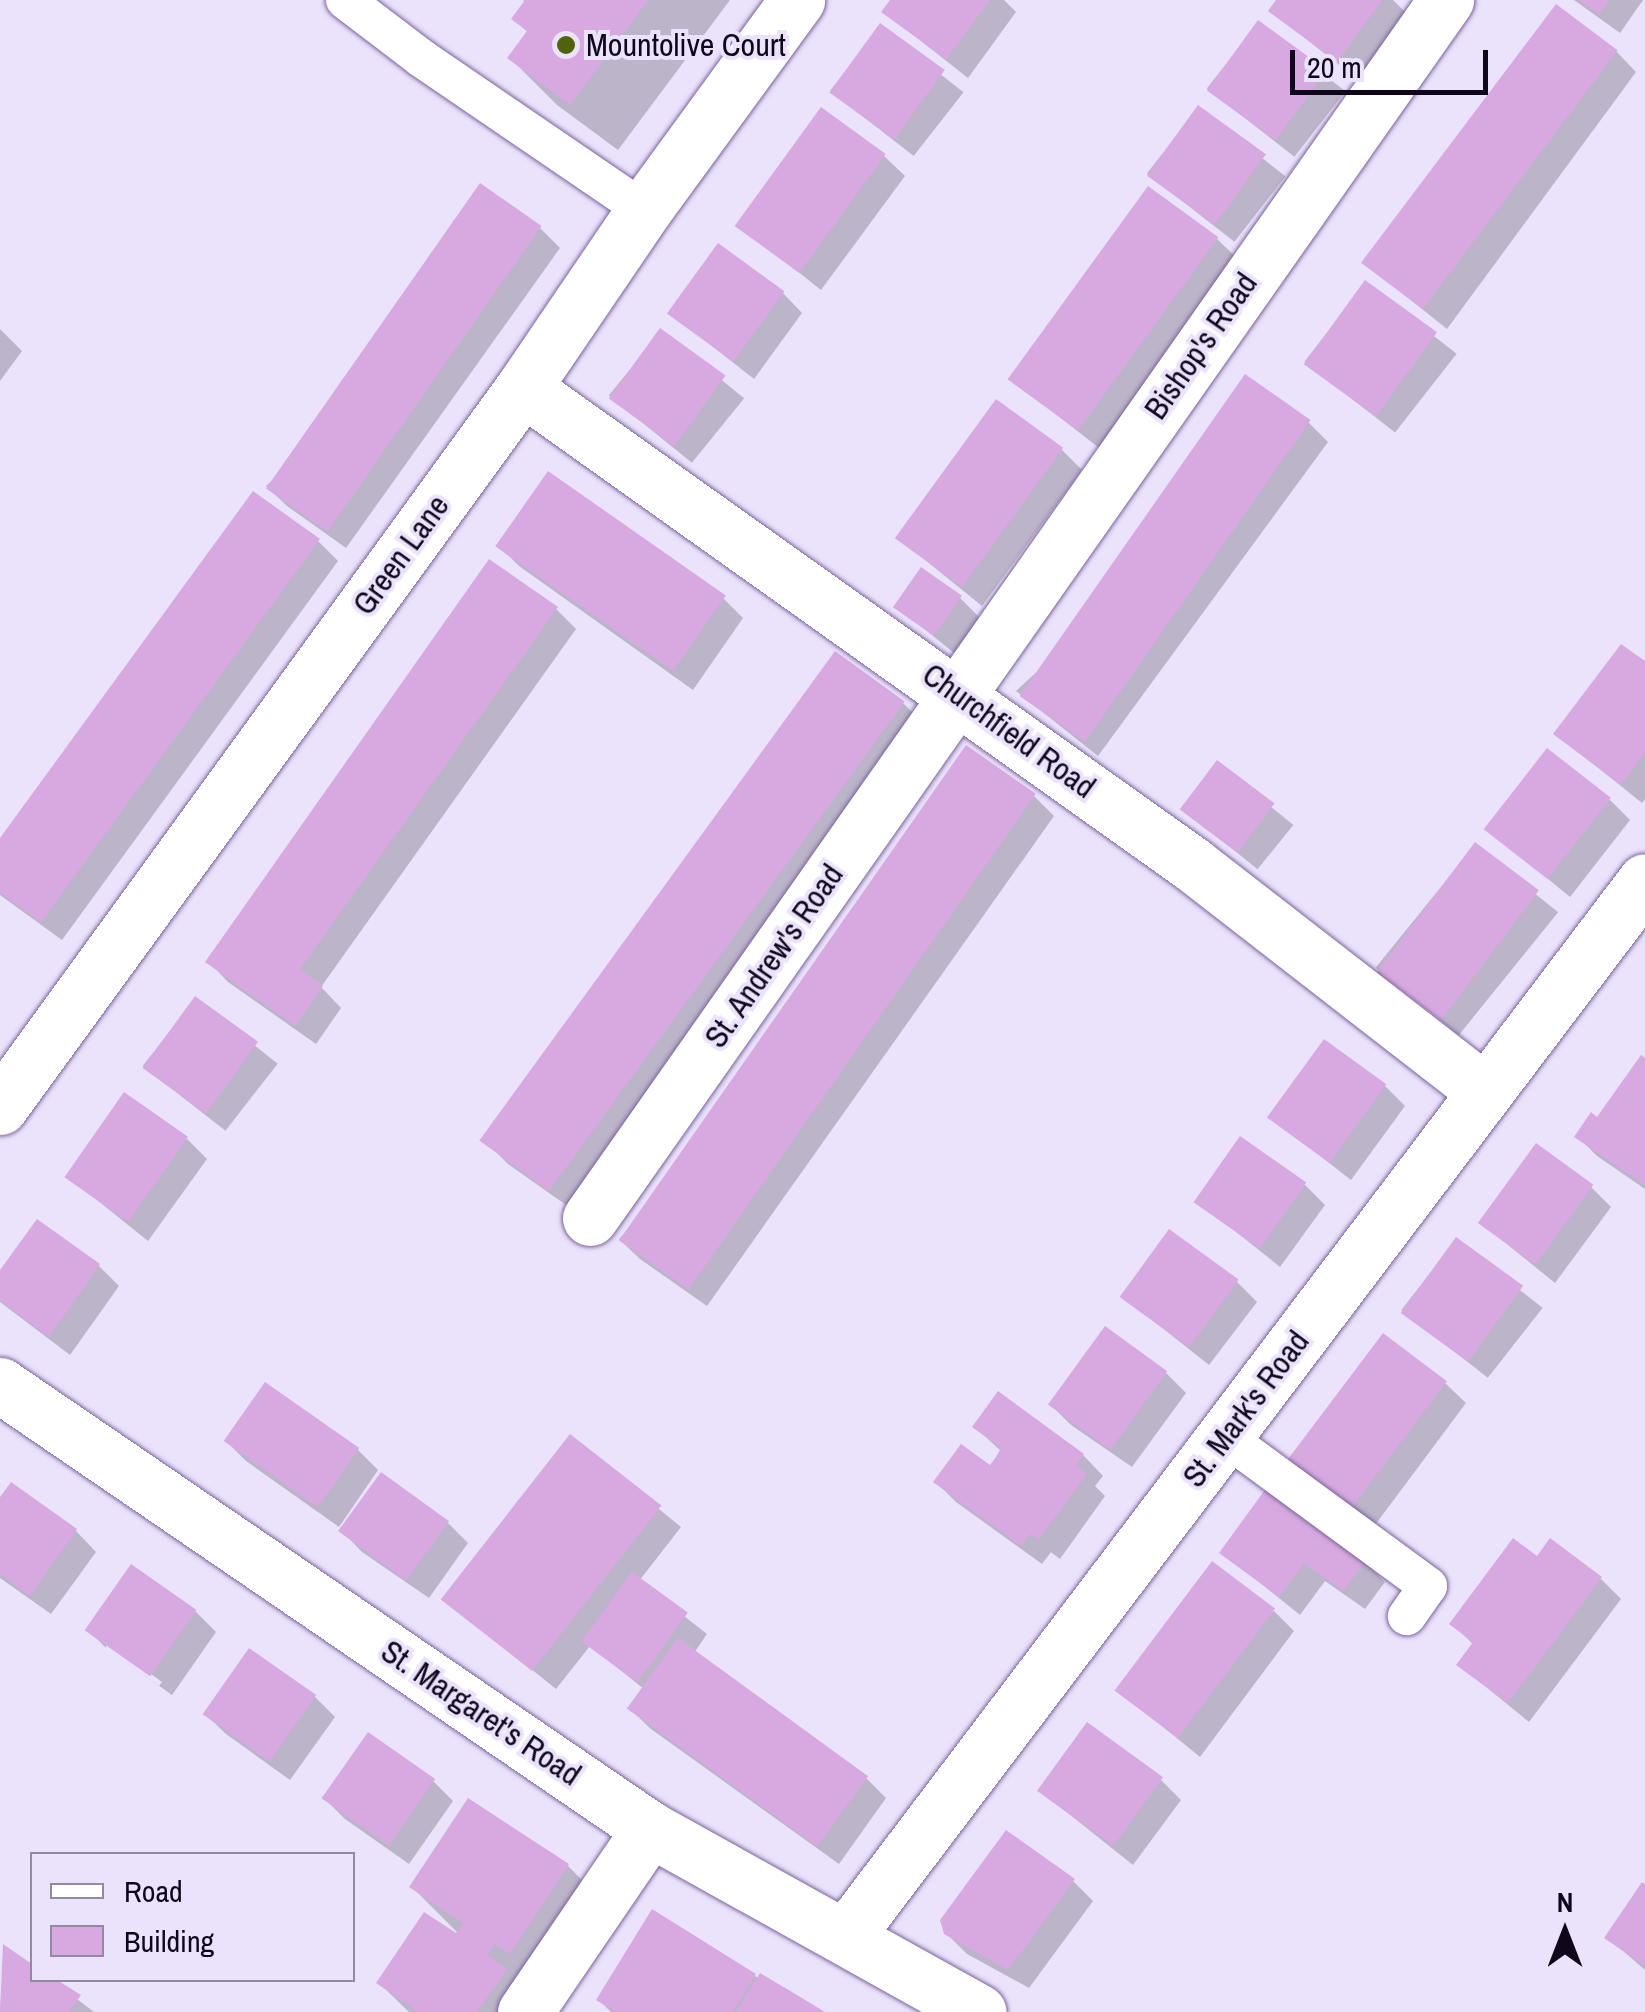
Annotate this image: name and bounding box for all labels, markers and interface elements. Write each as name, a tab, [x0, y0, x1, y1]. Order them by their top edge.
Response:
place label: Mountolive Court	[586, 26, 786, 64]
scale bar	[1295, 30, 1492, 92]
marker: Mountolive Court	[555, 34, 577, 56]
text: 20 m	[1307, 47, 1362, 87]
street label: Bishop's Road	[1137, 265, 1265, 427]
street label: Green Lane	[345, 488, 457, 622]
street label: Churchfield Road	[915, 655, 1103, 807]
street label: St. Andrew's Road	[696, 856, 852, 1056]
street label: St. Mark's Road	[1175, 1323, 1317, 1495]
street label: St. Margaret's Road	[374, 1632, 588, 1794]
legend	[30, 1852, 355, 1982]
text: Road	[124, 1871, 183, 1911]
north arrow	[1515, 1882, 1615, 1982]
text: N	[1557, 1883, 1573, 1921]
text: Building	[124, 1921, 214, 1961]

